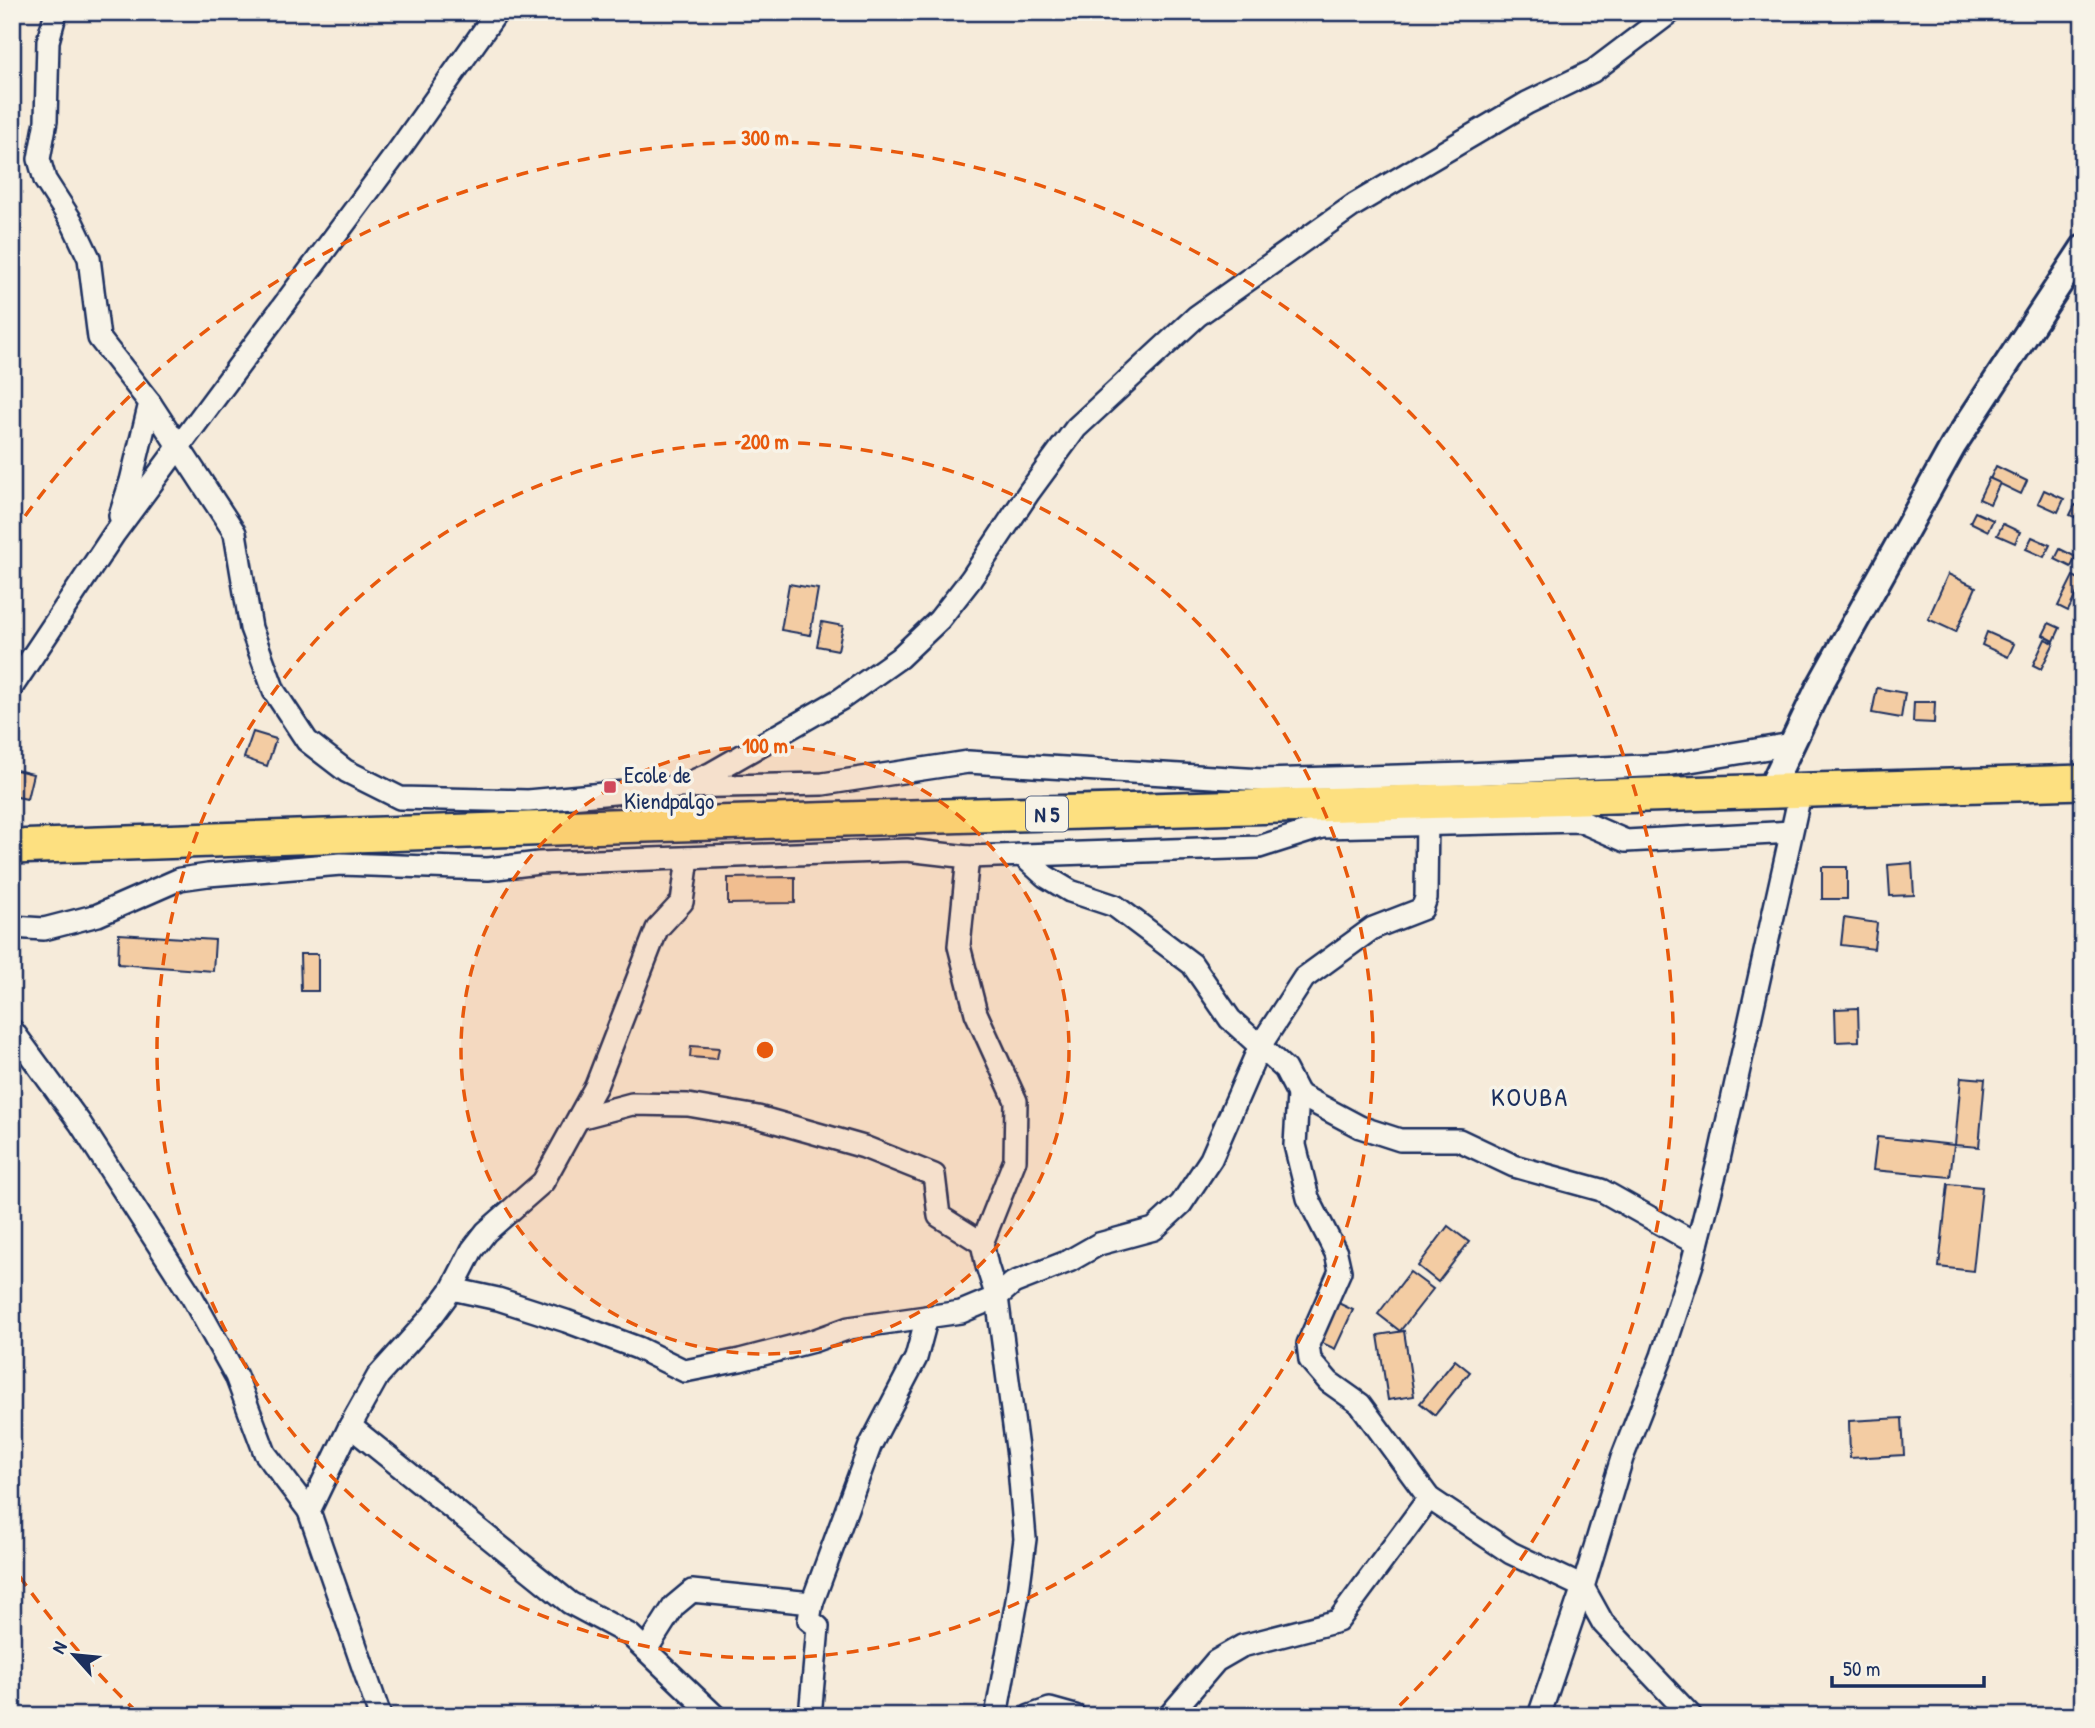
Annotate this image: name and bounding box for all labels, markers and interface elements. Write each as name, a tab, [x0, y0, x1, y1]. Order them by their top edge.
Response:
text: 300 m	[741, 123, 789, 152]
text: 200 m	[741, 427, 789, 456]
text: 100 m	[742, 731, 788, 760]
place label: Ecole de Kiendpalgo	[624, 759, 714, 816]
marker: Ecole de Kiendpalgo	[602, 779, 618, 795]
road number: N 5	[1026, 796, 1068, 832]
centre of rings	[753, 1038, 777, 1062]
district label: KOUBA	[1491, 1079, 1569, 1114]
north arrow	[38, 1620, 108, 1690]
text: N	[45, 1637, 73, 1658]
scale bar	[1832, 1644, 1985, 1688]
text: 50 m	[1843, 1654, 1880, 1683]

